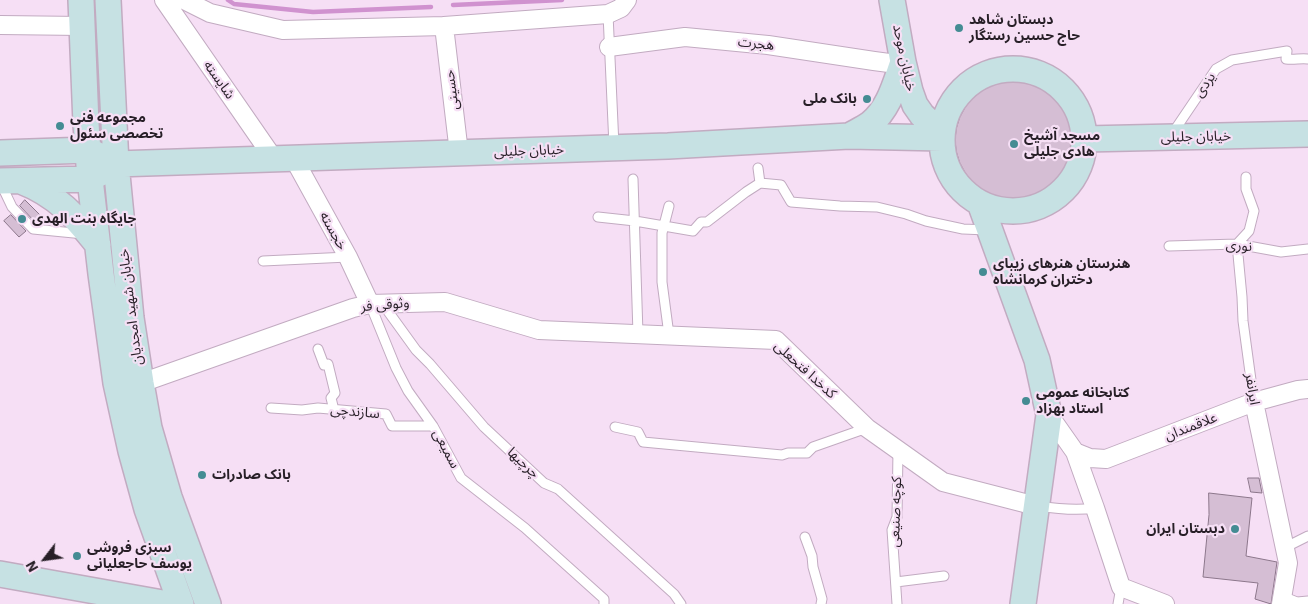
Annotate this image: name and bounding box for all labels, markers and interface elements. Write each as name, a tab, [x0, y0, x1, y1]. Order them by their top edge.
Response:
place label: دبستان شاهد حاج حسین رستگار	[969, 12, 1080, 44]
marker: دبستان شاهد حاج حسین رستگار	[953, 22, 965, 34]
street label: خیابان موحد	[889, 23, 919, 93]
street label: هجرت	[737, 34, 775, 54]
street label: شایسته	[200, 58, 238, 102]
street label: حسینی	[441, 69, 463, 111]
street label: یزدی	[1190, 69, 1220, 101]
place label: بانک ملی	[803, 91, 857, 107]
marker: بانک ملی	[861, 93, 873, 105]
place label: مجموعه فنی تخصصی سئول	[70, 110, 163, 142]
marker: مجموعه فنی تخصصی سئول	[54, 120, 66, 132]
place label: مسجد آشیخ هادی جلیلی	[1024, 128, 1100, 160]
street label: خیابان جلیلی	[1161, 128, 1231, 146]
marker: مسجد آشیخ هادی جلیلی	[1008, 138, 1020, 150]
street label: خیابان جلیلی	[494, 141, 564, 161]
street label: خجسته	[316, 209, 350, 253]
place label: جایگاه بنت الهدی	[32, 211, 136, 227]
marker: جایگاه بنت الهدی	[16, 213, 28, 225]
street label: نوری	[1225, 236, 1253, 256]
street label: خیابان شهید امجدیان	[116, 248, 146, 366]
place label: هنرستان هنرهای زیبای دختران کرمانشاه	[993, 256, 1130, 288]
marker: هنرستان هنرهای زیبای دختران کرمانشاه	[977, 266, 989, 278]
street label: وثوقی فر	[360, 295, 410, 315]
street label: کدخدا فتحعلی	[770, 338, 840, 402]
street label: ایرانفر	[1241, 372, 1263, 406]
place label: کتابخانه عمومی استاد بهزاد	[1036, 385, 1129, 418]
marker: کتابخانه عمومی استاد بهزاد	[1020, 395, 1032, 407]
street label: سازندچی	[330, 401, 380, 423]
street label: علاقمندان	[1162, 409, 1220, 445]
street label: سمیعی	[429, 427, 463, 471]
street label: چرچیها	[503, 444, 543, 482]
place label: بانک صادرات	[212, 467, 291, 483]
marker: بانک صادرات	[196, 469, 208, 481]
street label: کوچه صنیعی	[886, 476, 906, 548]
place label: دبستان ایران	[1146, 521, 1225, 537]
marker: دبستان ایران	[1229, 523, 1241, 535]
north arrow	[20, 534, 70, 584]
place label: سبزی فروشی یوسف حاجعلیانی	[87, 540, 192, 572]
marker: سبزی فروشی یوسف حاجعلیانی	[71, 550, 83, 562]
text: N	[22, 558, 42, 575]

